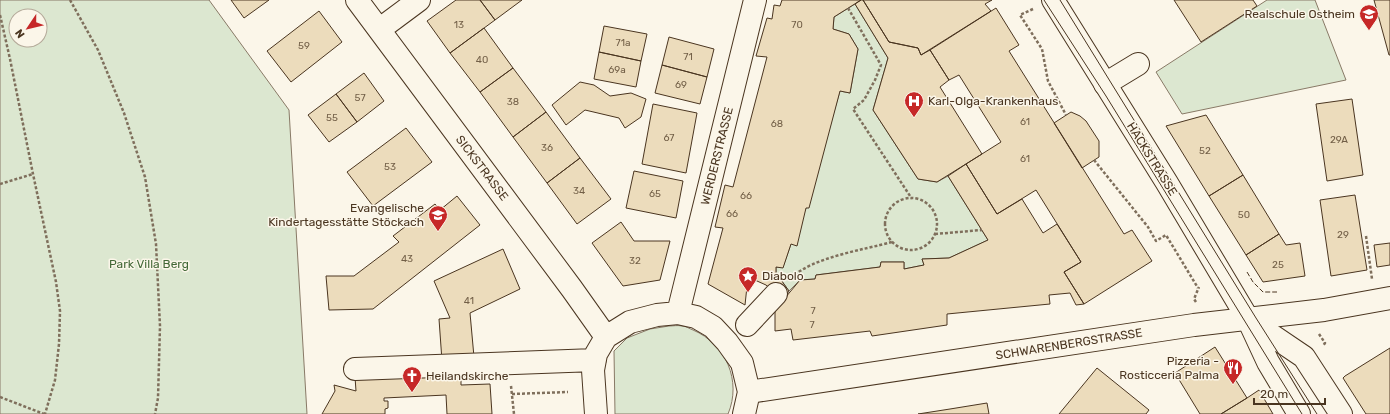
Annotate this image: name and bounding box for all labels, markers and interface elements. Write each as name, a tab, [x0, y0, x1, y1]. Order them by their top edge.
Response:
school or university icon: Realschule Ostheim	[1358, 3, 1380, 31]
place label: Realschule Ostheim	[1245, 7, 1355, 21]
north arrow	[8, 8, 48, 48]
house number: 13	[454, 19, 464, 31]
house number: 70	[791, 19, 803, 31]
text: N	[13, 26, 28, 40]
house number: 71a	[616, 37, 630, 49]
house number: 59	[298, 40, 310, 52]
house number: 71	[683, 51, 693, 63]
house number: 40	[476, 54, 488, 66]
house number: 69a	[608, 64, 626, 76]
house number: 69	[675, 79, 687, 91]
hospital icon: Karl-Olga-Krankenhaus	[903, 90, 925, 118]
house number: 57	[354, 92, 366, 104]
place label: Karl-Olga-Krankenhaus	[928, 94, 1058, 108]
house number: 38	[507, 96, 519, 108]
street label: WERDERSTRASSE	[698, 106, 736, 206]
house number: 55	[326, 112, 338, 124]
house number: 61	[1020, 116, 1030, 128]
house number: 68	[771, 118, 783, 130]
street label: HACKSTRASSE	[1124, 120, 1180, 198]
house number: 67	[664, 132, 674, 144]
street label: SICKSTRASSE	[453, 133, 511, 203]
house number: 29A	[1330, 134, 1348, 146]
house number: 36	[541, 142, 553, 154]
house number: 52	[1199, 145, 1211, 157]
house number: 61	[1020, 153, 1030, 165]
house number: 53	[384, 161, 396, 173]
house number: 34	[573, 185, 585, 197]
house number: 65	[649, 188, 661, 200]
house number: 66	[740, 190, 752, 202]
place label: Evangelische Kindertagesstätte Stöckach	[268, 201, 424, 229]
school or university icon: Evangelische Kindertagesstätte Stöckach	[427, 204, 449, 232]
house number: 66	[726, 208, 738, 220]
house number: 50	[1238, 209, 1250, 221]
house number: 29	[1337, 229, 1349, 241]
house number: 43	[401, 253, 413, 265]
house number: 32	[629, 255, 641, 267]
park label: Park Villa Berg	[109, 257, 189, 271]
house number: 25	[1272, 259, 1284, 271]
place icon: Diabolo	[737, 265, 759, 293]
place label: Diabolo	[762, 269, 804, 283]
house number: 41	[464, 295, 474, 307]
house number: 7	[810, 305, 816, 317]
house number: 7	[809, 319, 815, 331]
street label: SCHWARENBERGSTRASSE	[995, 325, 1143, 363]
place label: Pizzeria - Rosticceria Palma	[1119, 354, 1219, 382]
restaurant icon: Pizzeria - Rosticceria Palma	[1222, 357, 1244, 385]
church icon: Heilandskirche	[401, 365, 423, 393]
place label: Heilandskirche	[426, 369, 509, 383]
scale bar	[1254, 380, 1325, 406]
text: 20 m	[1260, 387, 1288, 401]

